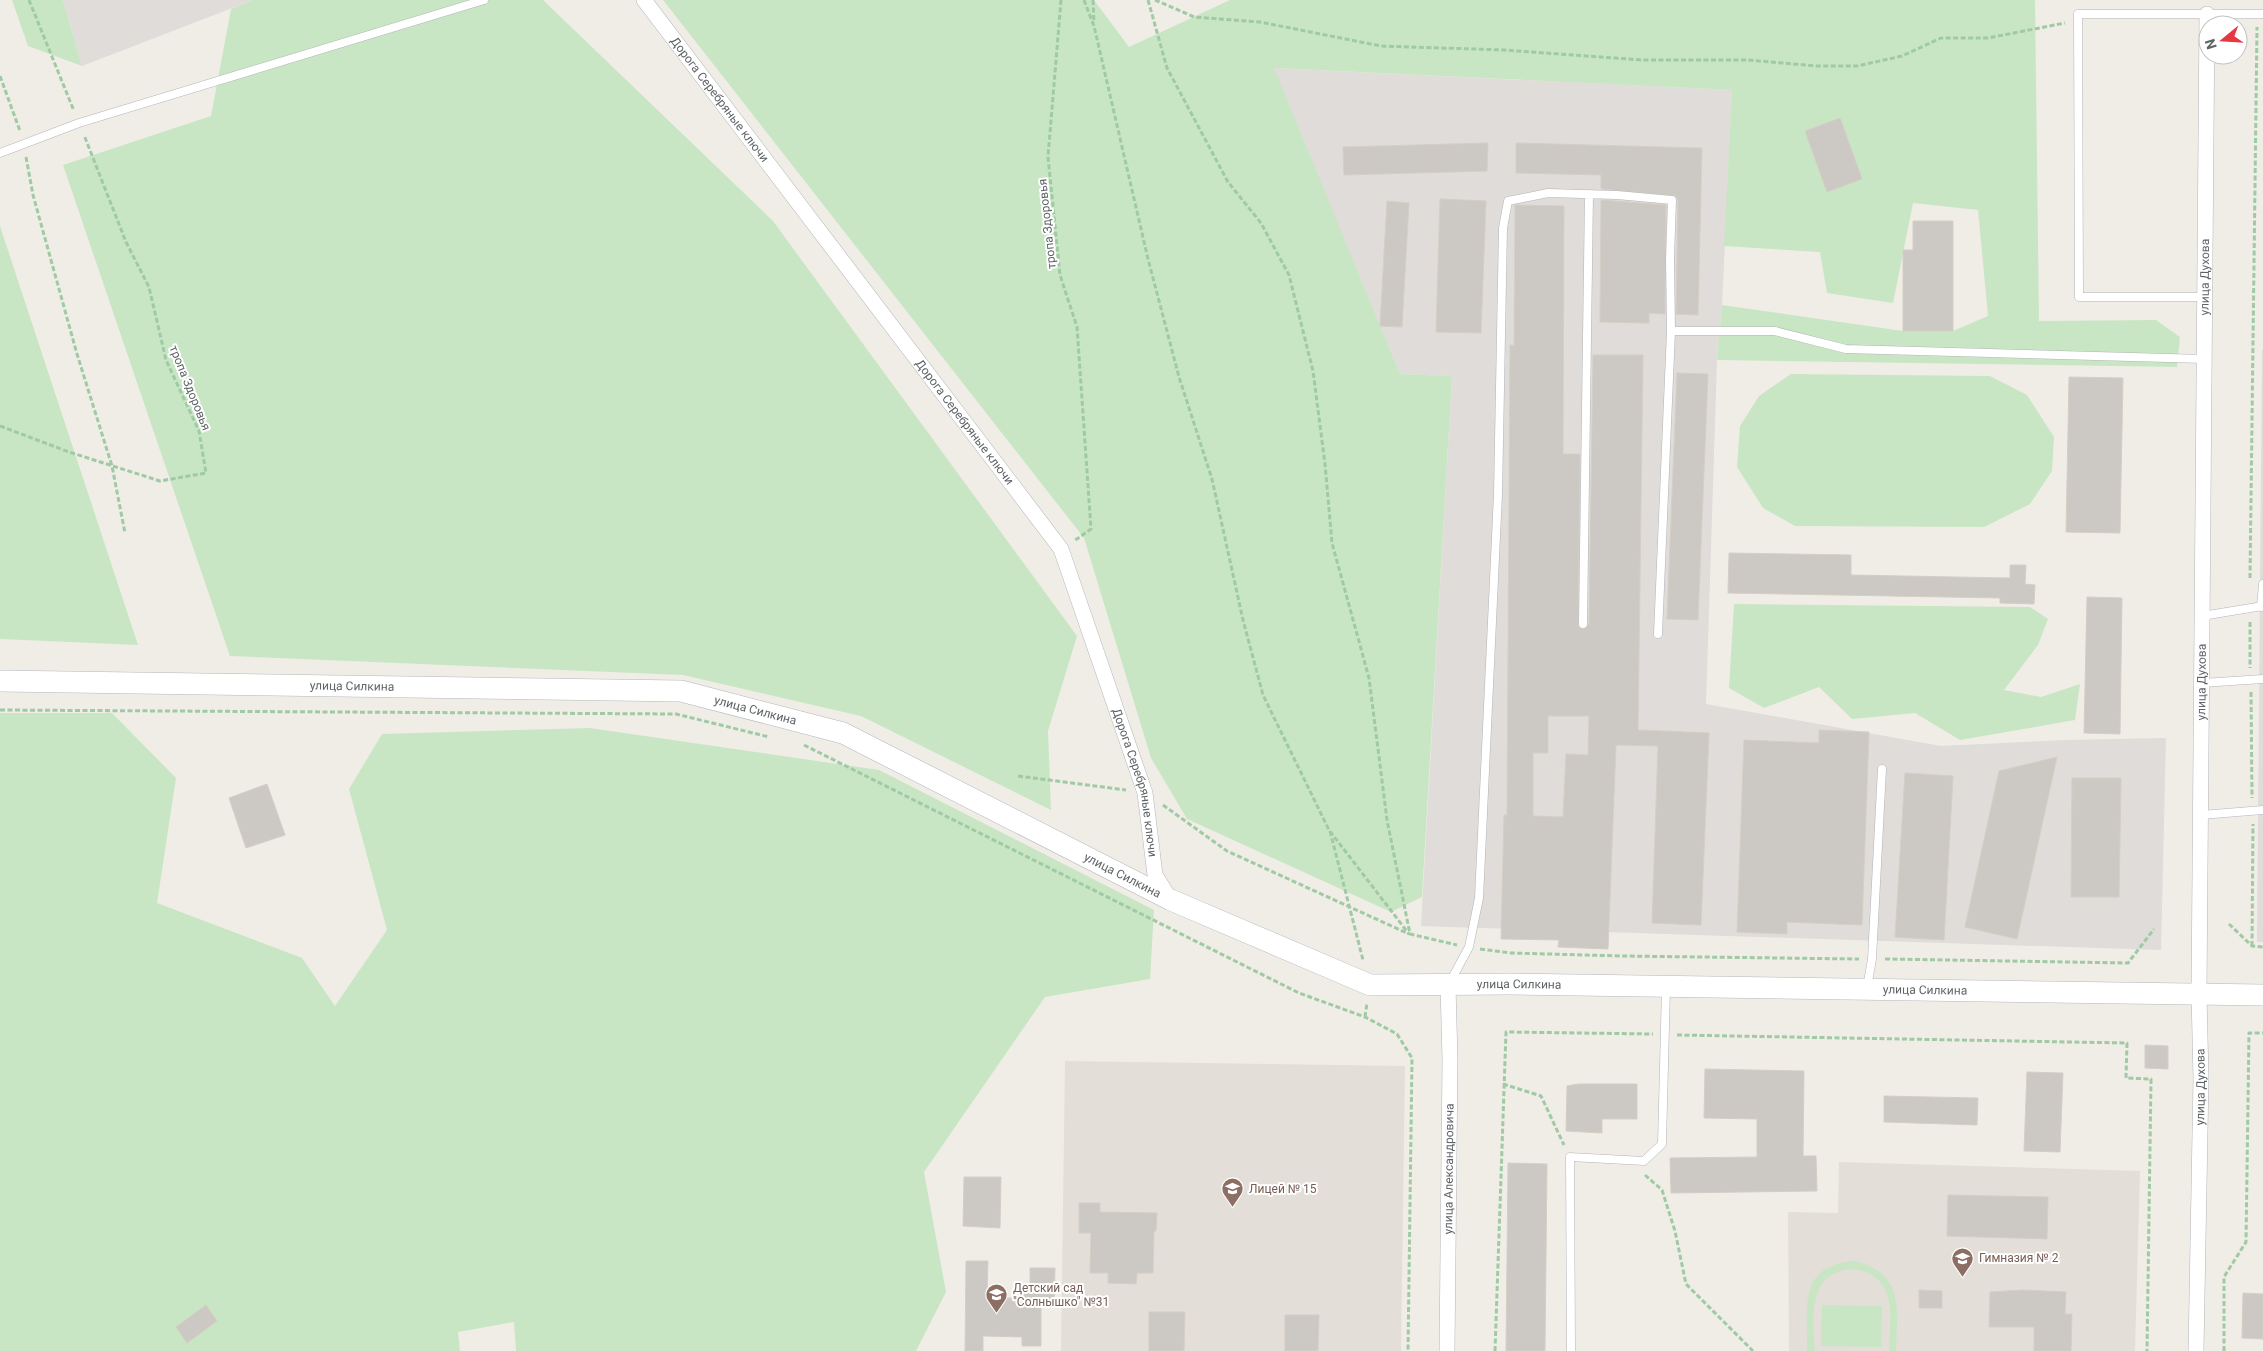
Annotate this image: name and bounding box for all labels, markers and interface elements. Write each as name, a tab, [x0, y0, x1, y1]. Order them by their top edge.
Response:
north arrow	[2198, 15, 2248, 65]
street label: Дорога Серебряные ключи	[668, 34, 772, 165]
text: N	[2201, 37, 2220, 51]
street label: тропа Здоровья	[1035, 178, 1059, 270]
street label: улица Духова	[2198, 239, 2212, 316]
street label: тропа Здоровья	[167, 343, 213, 433]
street label: Дорога Серебряные ключи	[913, 357, 1017, 487]
street label: улица Духова	[2194, 644, 2209, 721]
street label: улица Силкина	[310, 679, 394, 694]
street label: улица Силкина	[713, 693, 798, 728]
street label: Дорога Серебряные ключи	[1109, 706, 1160, 858]
street label: улица Силкина	[1082, 850, 1163, 901]
street label: улица Силкина	[1477, 977, 1561, 992]
street label: улица Силкина	[1883, 982, 1967, 998]
street label: улица Духова	[2193, 1049, 2208, 1126]
street label: улица Александровича	[1441, 1103, 1457, 1235]
school or university icon: Лицей № 15	[1221, 1177, 1245, 1208]
place label: Лицей № 15	[1249, 1182, 1317, 1196]
school or university icon: Гимназия № 2	[1951, 1246, 1975, 1277]
place label: Гимназия № 2	[1979, 1251, 2059, 1265]
place label: Детский сад "Солнышко" №31	[1013, 1281, 1109, 1309]
school or university icon: Детский сад "Солнышко" №31	[985, 1283, 1009, 1314]

